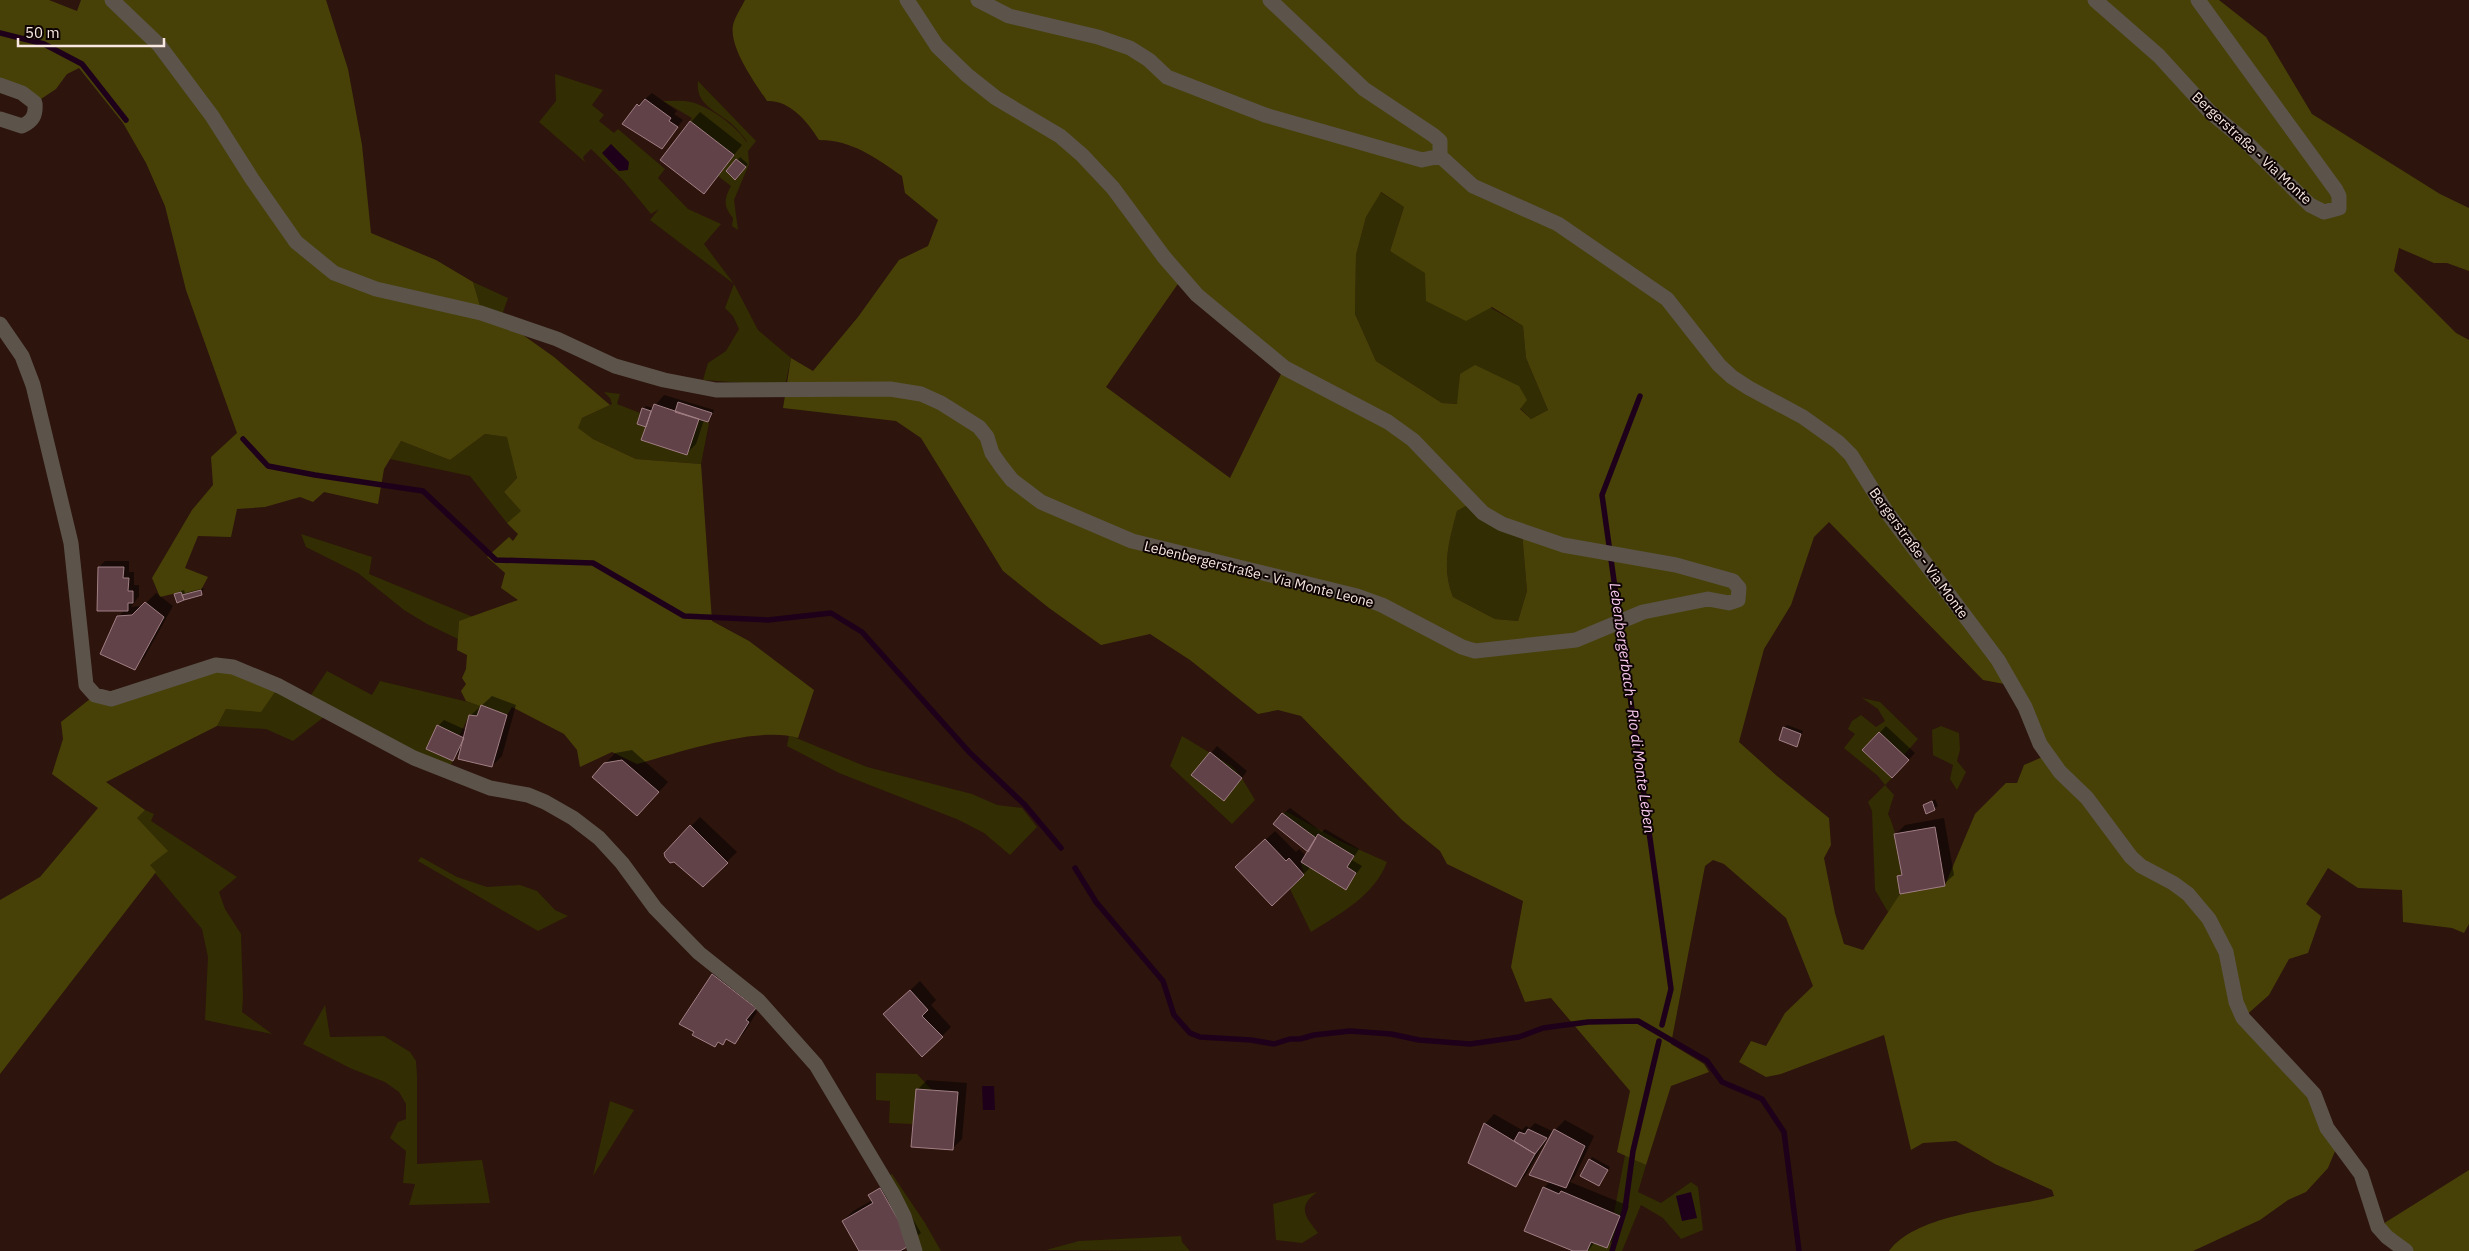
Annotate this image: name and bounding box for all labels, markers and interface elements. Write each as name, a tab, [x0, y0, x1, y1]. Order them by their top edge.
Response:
scale bar	[18, 15, 164, 47]
text: 50 m	[25, 23, 60, 42]
street label: Bergerstraße - Via Monte	[2188, 88, 2316, 208]
street label: Bergerstraße - Via Monte	[1865, 484, 1973, 622]
street label: Lebenbergerstraße - Via Monte Leone	[1142, 537, 1376, 611]
water label: Lebenbergerbach - Rio di Monte Leben	[1605, 581, 1659, 834]

